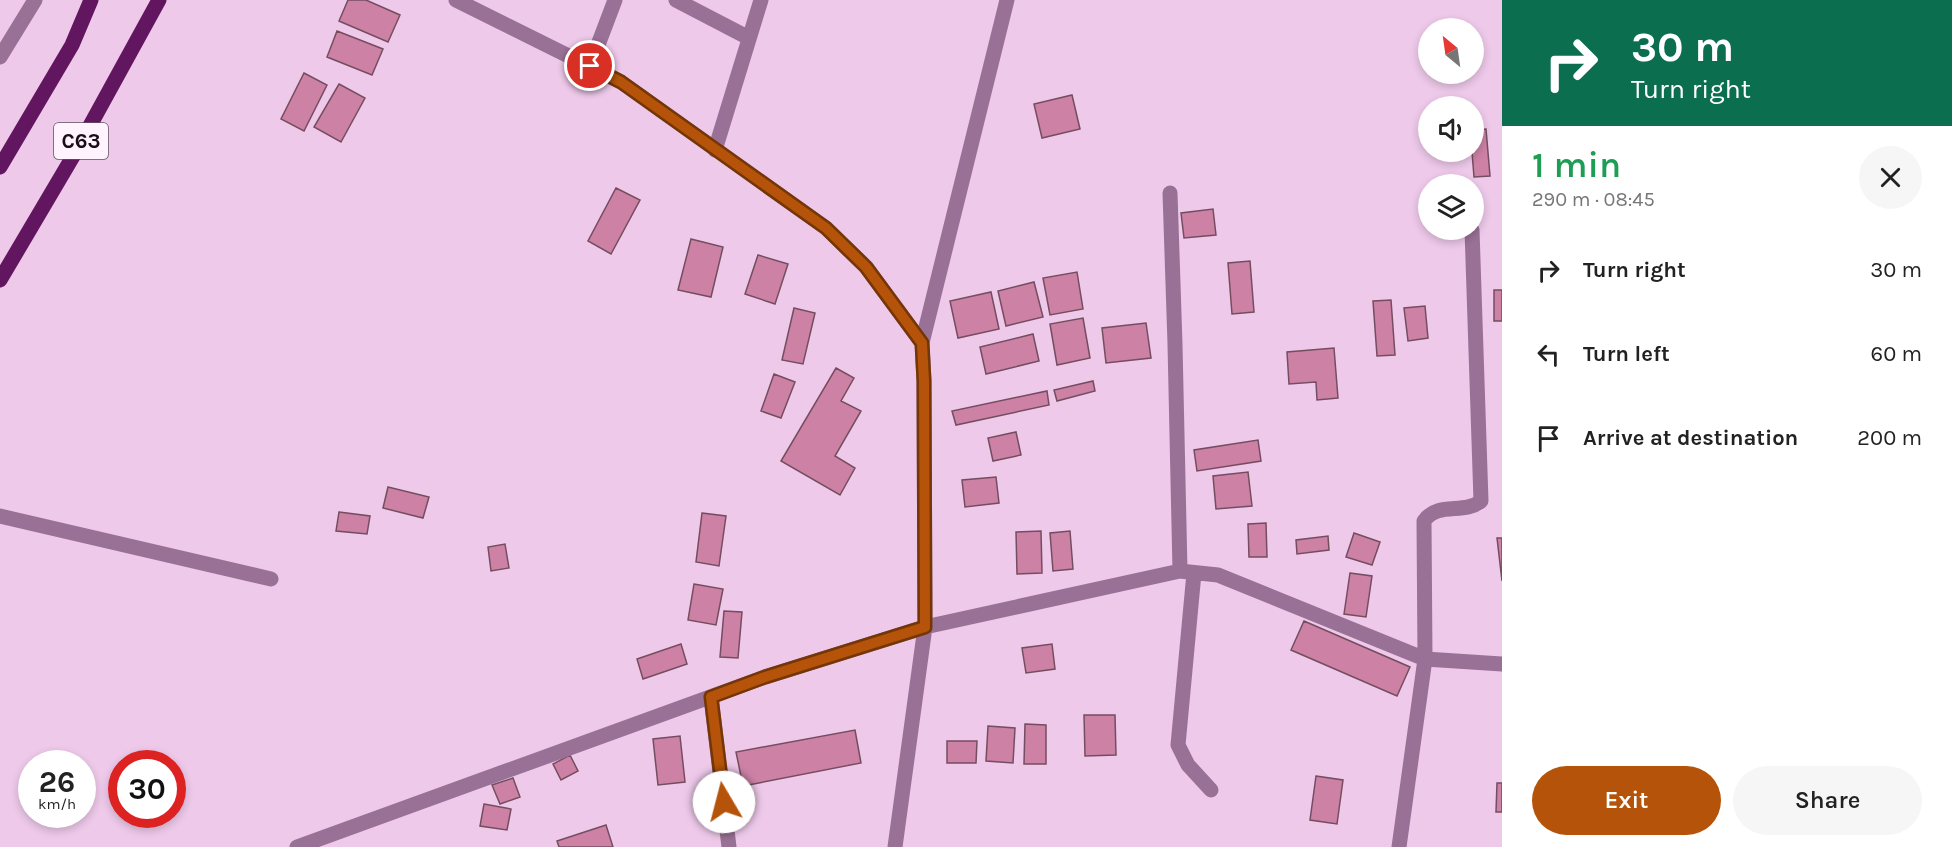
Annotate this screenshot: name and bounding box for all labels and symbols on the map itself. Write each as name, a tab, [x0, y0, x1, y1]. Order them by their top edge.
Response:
north arrow	[1418, 18, 1484, 84]
pin	[564, 40, 615, 91]
road number: C63	[54, 123, 108, 159]
speed limit sign: 30	[108, 750, 186, 828]
position arrow	[692, 770, 756, 834]

